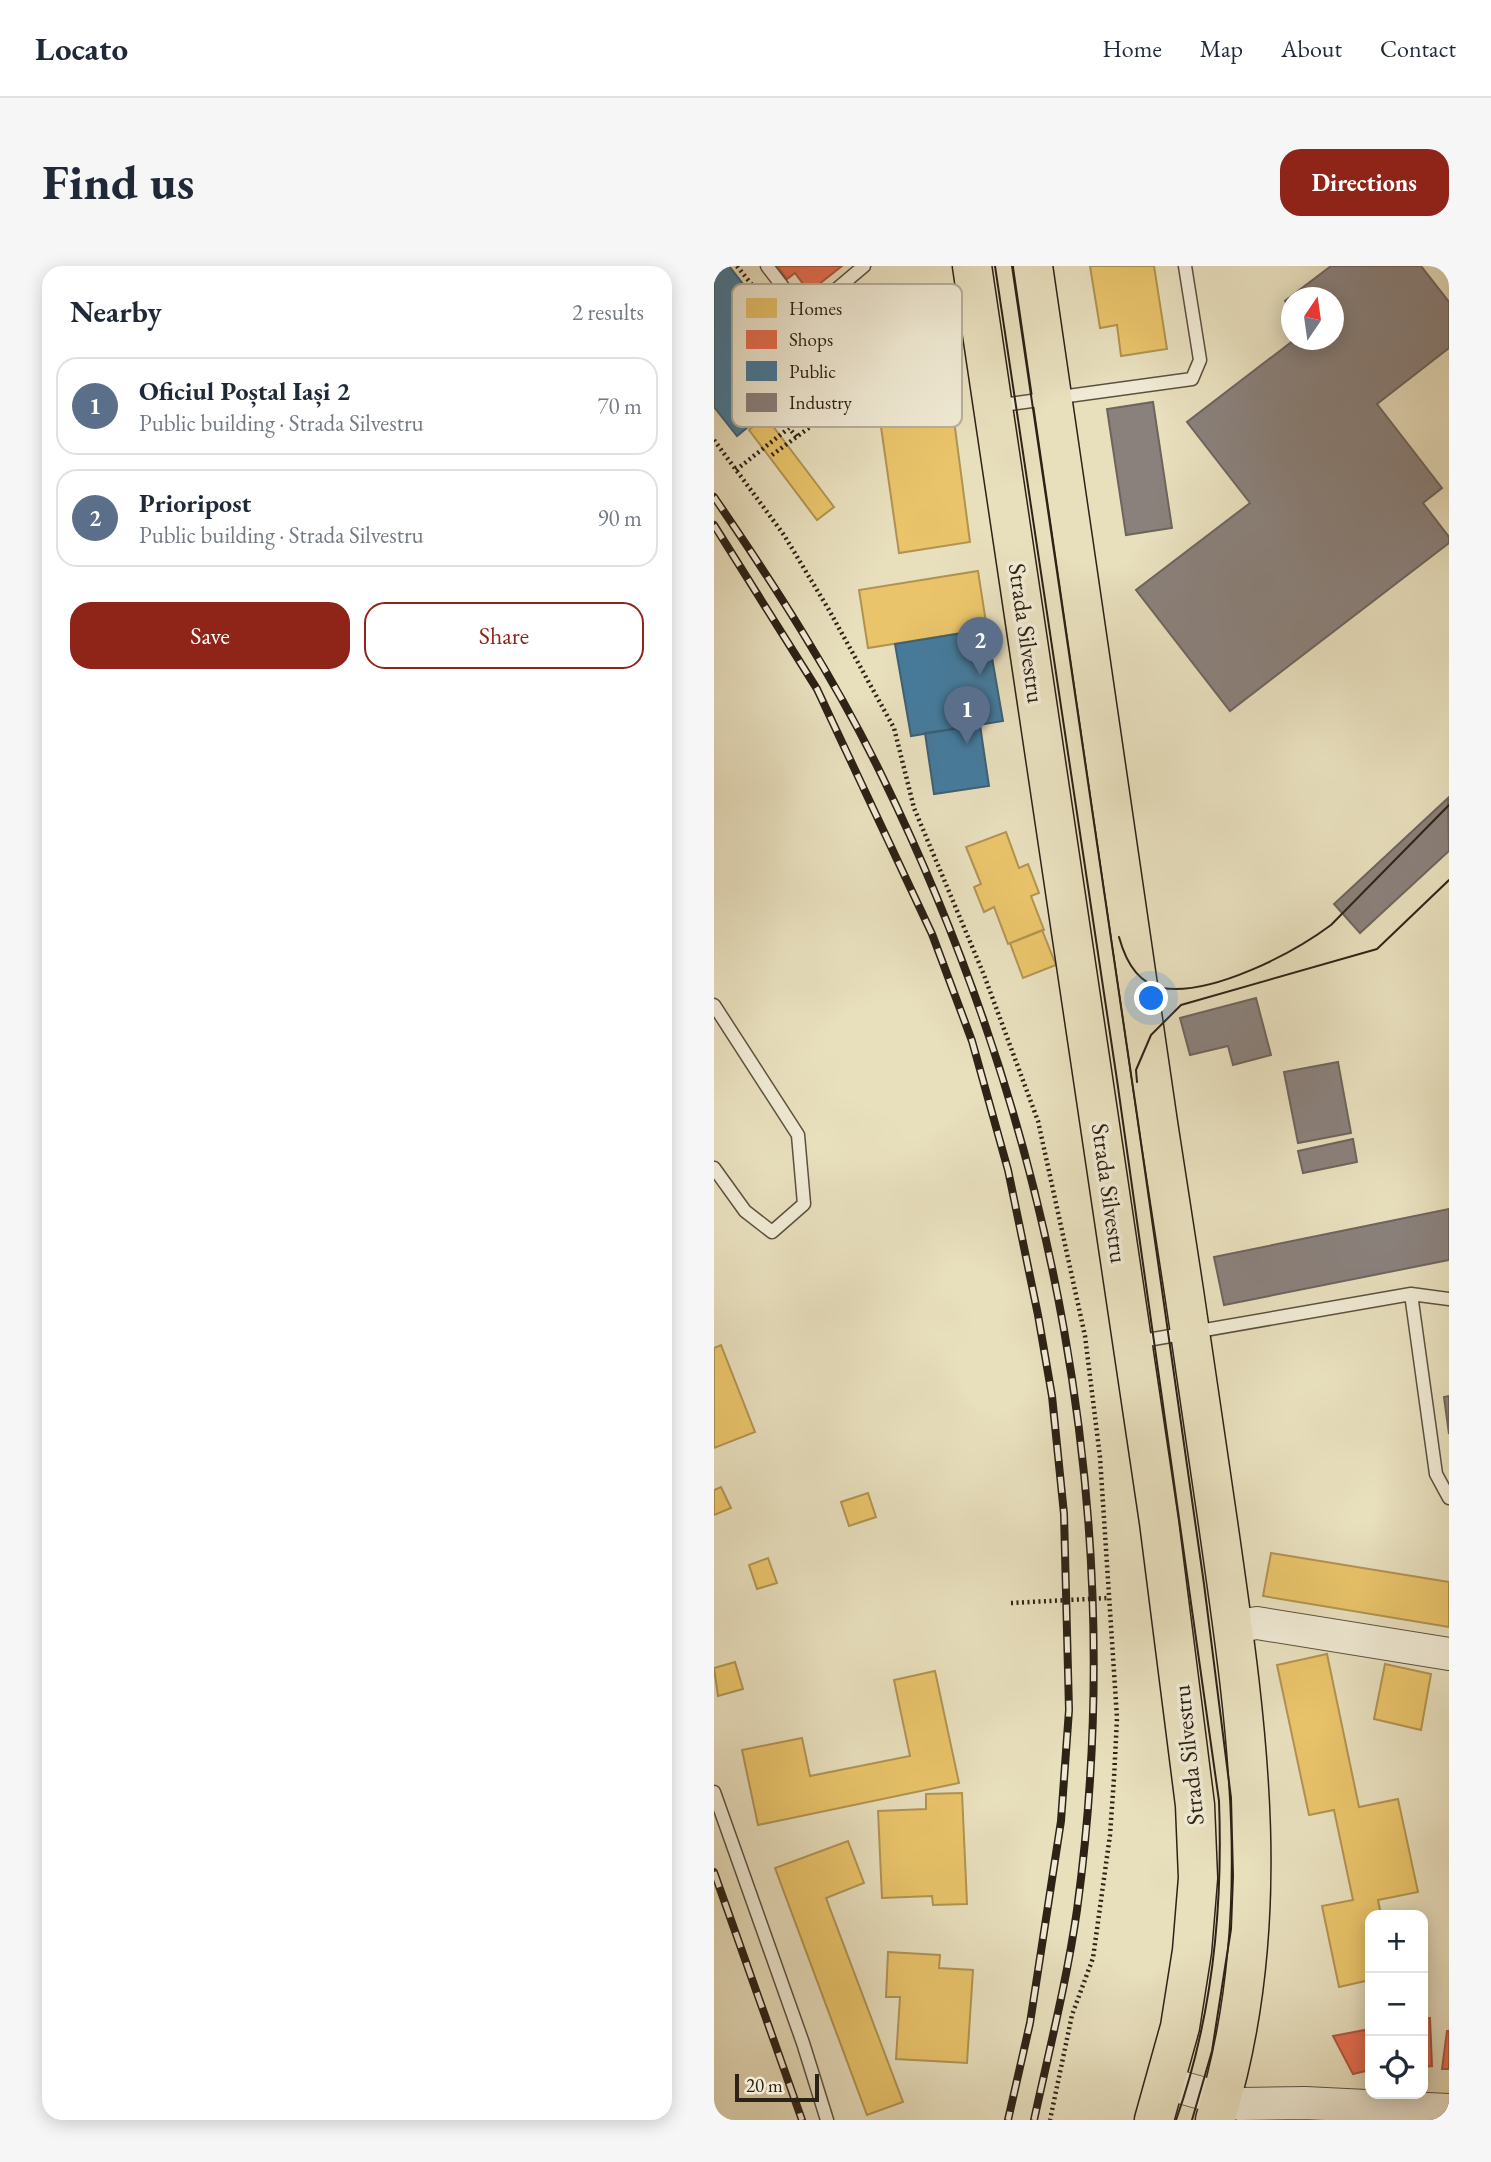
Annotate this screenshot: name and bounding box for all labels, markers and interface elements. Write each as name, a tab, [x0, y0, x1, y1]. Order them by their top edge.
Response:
text: Locato	[35, 27, 128, 70]
text: Home	[1102, 33, 1162, 64]
text: Map	[1200, 33, 1243, 64]
text: About	[1281, 33, 1342, 64]
text: Contact	[1380, 33, 1456, 64]
button: Directions	[1280, 149, 1449, 216]
text: Find us	[42, 150, 194, 214]
legend	[732, 284, 962, 427]
north arrow	[1281, 287, 1344, 350]
text: Nearby	[70, 292, 162, 331]
text: Homes	[789, 296, 842, 321]
text: 2 results	[572, 297, 644, 327]
text: Shops	[789, 327, 833, 352]
text: Public	[789, 359, 836, 384]
text: Oficiul Poștal Iași 2	[139, 374, 350, 408]
text: Industry	[789, 390, 853, 415]
text: 1	[89, 391, 101, 421]
text: 70 m	[597, 391, 642, 421]
text: Public building · Strada Silvestru	[139, 408, 424, 438]
text: Prioripost	[139, 486, 251, 520]
text: 2	[89, 503, 101, 533]
text: 90 m	[597, 503, 642, 533]
text: Public building · Strada Silvestru	[139, 520, 424, 550]
street label: Strada Silvestru	[1002, 561, 1052, 705]
button: Save	[70, 602, 350, 669]
button: Share	[364, 602, 644, 669]
pin: 2	[957, 617, 1003, 675]
pin: 1	[944, 686, 990, 744]
your location	[1134, 981, 1168, 1015]
street label: Strada Silvestru	[1085, 1121, 1135, 1265]
street label: Strada Silvestru	[1165, 1683, 1211, 1827]
map controls	[1365, 1910, 1428, 2099]
button: +	[1365, 1910, 1428, 1973]
button: −	[1365, 1973, 1428, 2036]
button: locate	[1365, 2036, 1428, 2099]
scale bar	[735, 2071, 819, 2103]
text: 20 m	[746, 2073, 783, 2098]

